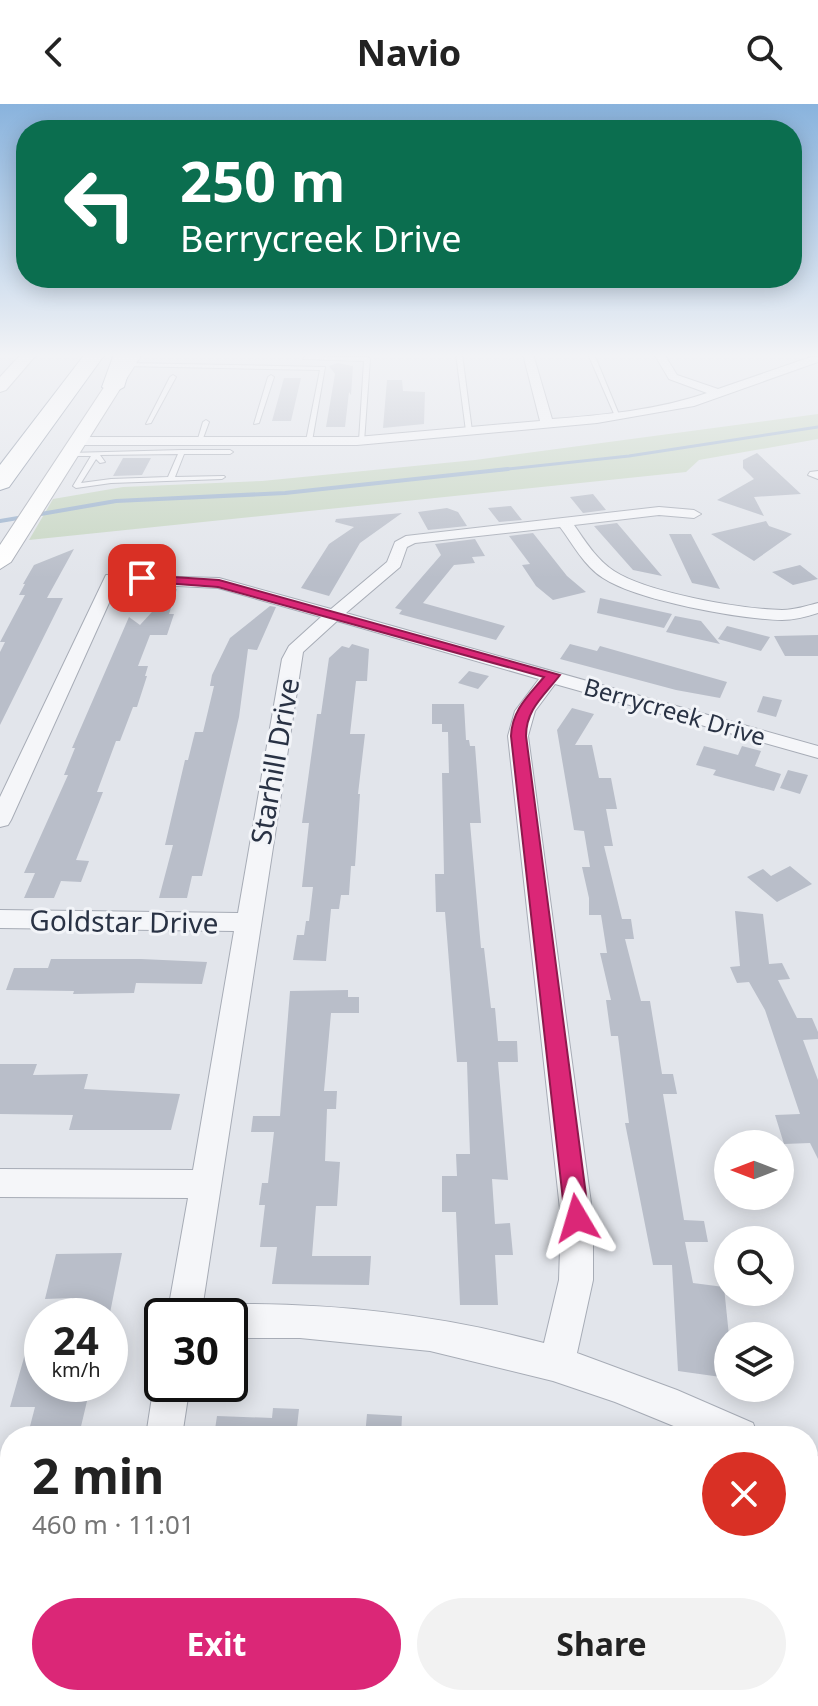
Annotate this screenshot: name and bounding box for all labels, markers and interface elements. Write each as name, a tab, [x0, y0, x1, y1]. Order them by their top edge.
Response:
text: Navio	[357, 28, 461, 77]
icon: back	[32, 30, 76, 74]
icon: search	[742, 30, 786, 74]
text: 250 m	[180, 142, 345, 218]
icon: left	[48, 152, 152, 256]
text: Berrycreek Drive	[180, 214, 461, 263]
pin	[108, 544, 176, 612]
icon: arrive	[120, 556, 164, 600]
street label: Berrycreek Drive	[580, 669, 770, 753]
street label: Starhill Drive	[241, 675, 307, 847]
street label: Goldstar Drive	[29, 900, 219, 942]
north arrow	[714, 1130, 794, 1210]
map controls	[714, 1130, 794, 1402]
position arrow	[535, 1176, 619, 1260]
button: search	[714, 1226, 794, 1306]
speed limit sign: 30	[144, 1298, 248, 1402]
text: 24	[53, 1312, 99, 1367]
button: layers	[714, 1322, 794, 1402]
text: km/h	[51, 1356, 101, 1383]
text: 2 min	[32, 1443, 164, 1508]
button: close	[702, 1452, 786, 1536]
text: 460 m · 11:01	[32, 1506, 195, 1542]
button: Exit	[32, 1598, 401, 1690]
button: Share	[417, 1598, 786, 1690]

